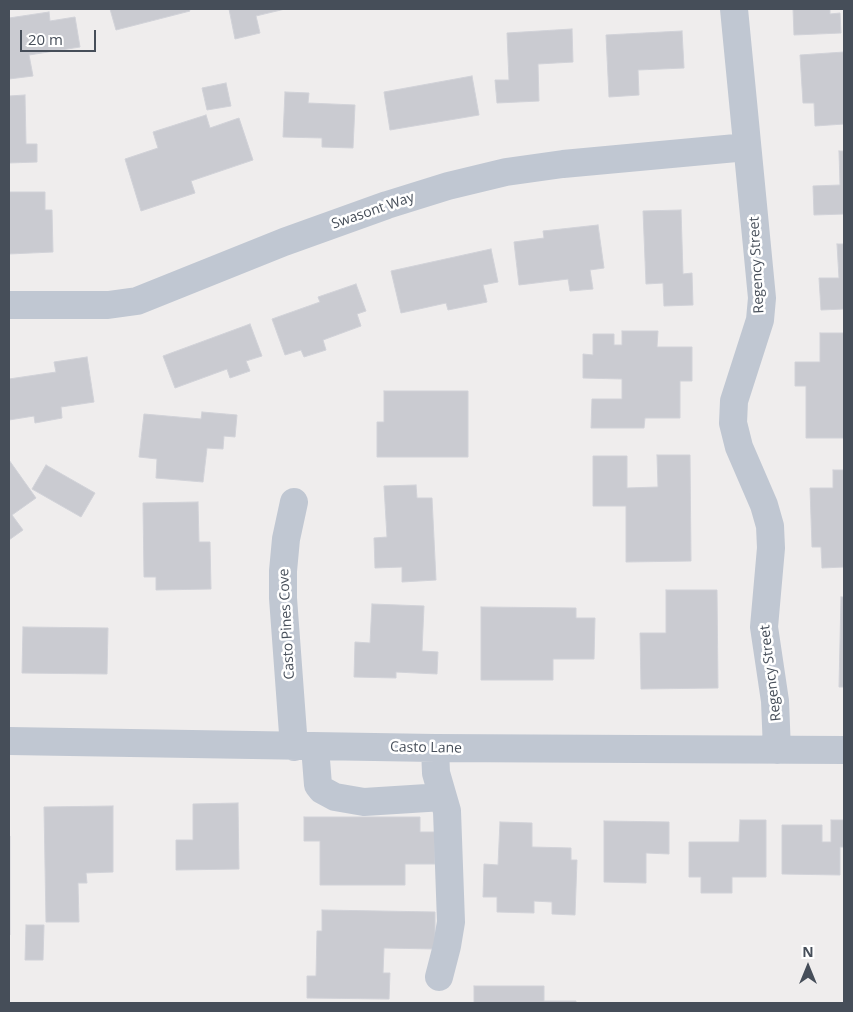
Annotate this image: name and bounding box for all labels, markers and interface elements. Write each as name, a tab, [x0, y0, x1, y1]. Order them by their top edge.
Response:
scale bar	[22, 20, 99, 52]
text: 20 m	[28, 29, 63, 49]
street label: Swasont Way	[329, 189, 417, 233]
street label: Regency Street	[746, 216, 768, 314]
street label: Casto Pines Cove	[276, 568, 298, 680]
street label: Regency Street	[757, 624, 785, 722]
street label: Casto Lane	[390, 739, 462, 757]
north arrow	[783, 942, 833, 992]
text: N	[802, 942, 814, 961]

